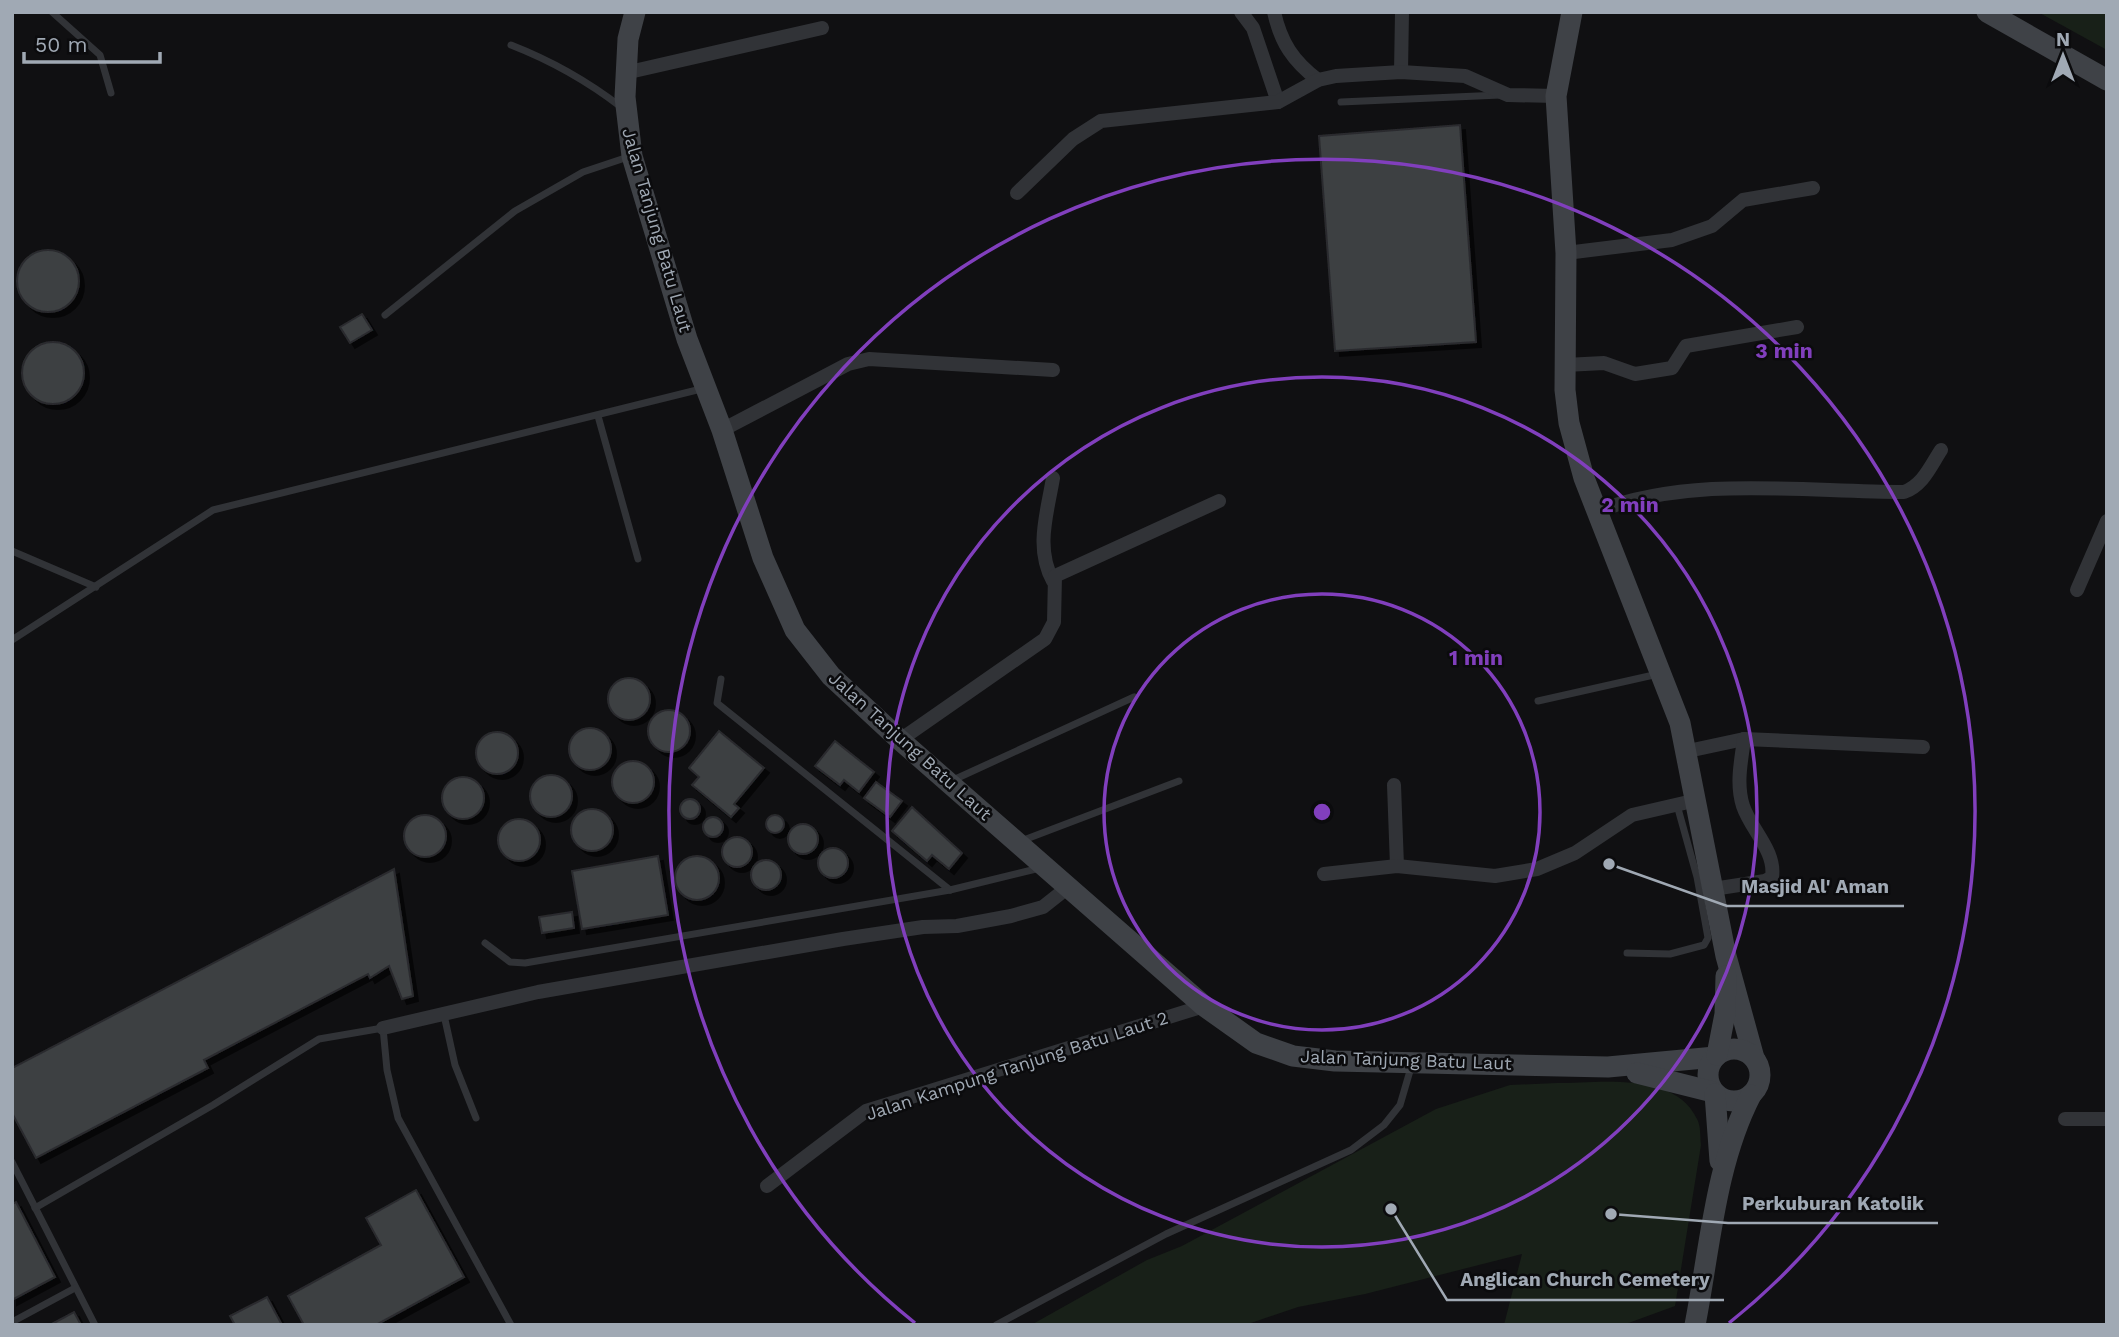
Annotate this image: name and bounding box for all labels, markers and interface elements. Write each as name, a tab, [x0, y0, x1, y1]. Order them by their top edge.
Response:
scale bar	[24, 21, 161, 65]
north arrow	[2028, 21, 2098, 91]
text: N	[2056, 28, 2070, 51]
text: 50 m	[35, 32, 87, 57]
street label: Jalan Tanjung Batu Laut	[618, 125, 697, 335]
text: 3 min	[1755, 338, 1813, 363]
text: 2 min	[1601, 492, 1659, 517]
text: 1 min	[1449, 645, 1503, 670]
street label: Jalan Tanjung Batu Laut	[825, 667, 996, 825]
centre of rings	[1310, 800, 1334, 824]
callout: Masjid Al' Aman	[1727, 866, 1904, 906]
text: Masjid Al' Aman	[1741, 875, 1889, 898]
street label: Jalan Kampung Tanjung Batu Laut 2	[863, 1007, 1171, 1124]
street label: Jalan Tanjung Batu Laut	[1300, 1045, 1513, 1074]
callout: Perkuburan Katolik	[1728, 1183, 1938, 1223]
text: Perkuburan Katolik	[1742, 1192, 1924, 1215]
callout: Anglican Church Cemetery	[1447, 1260, 1724, 1300]
text: Anglican Church Cemetery	[1460, 1268, 1710, 1291]

